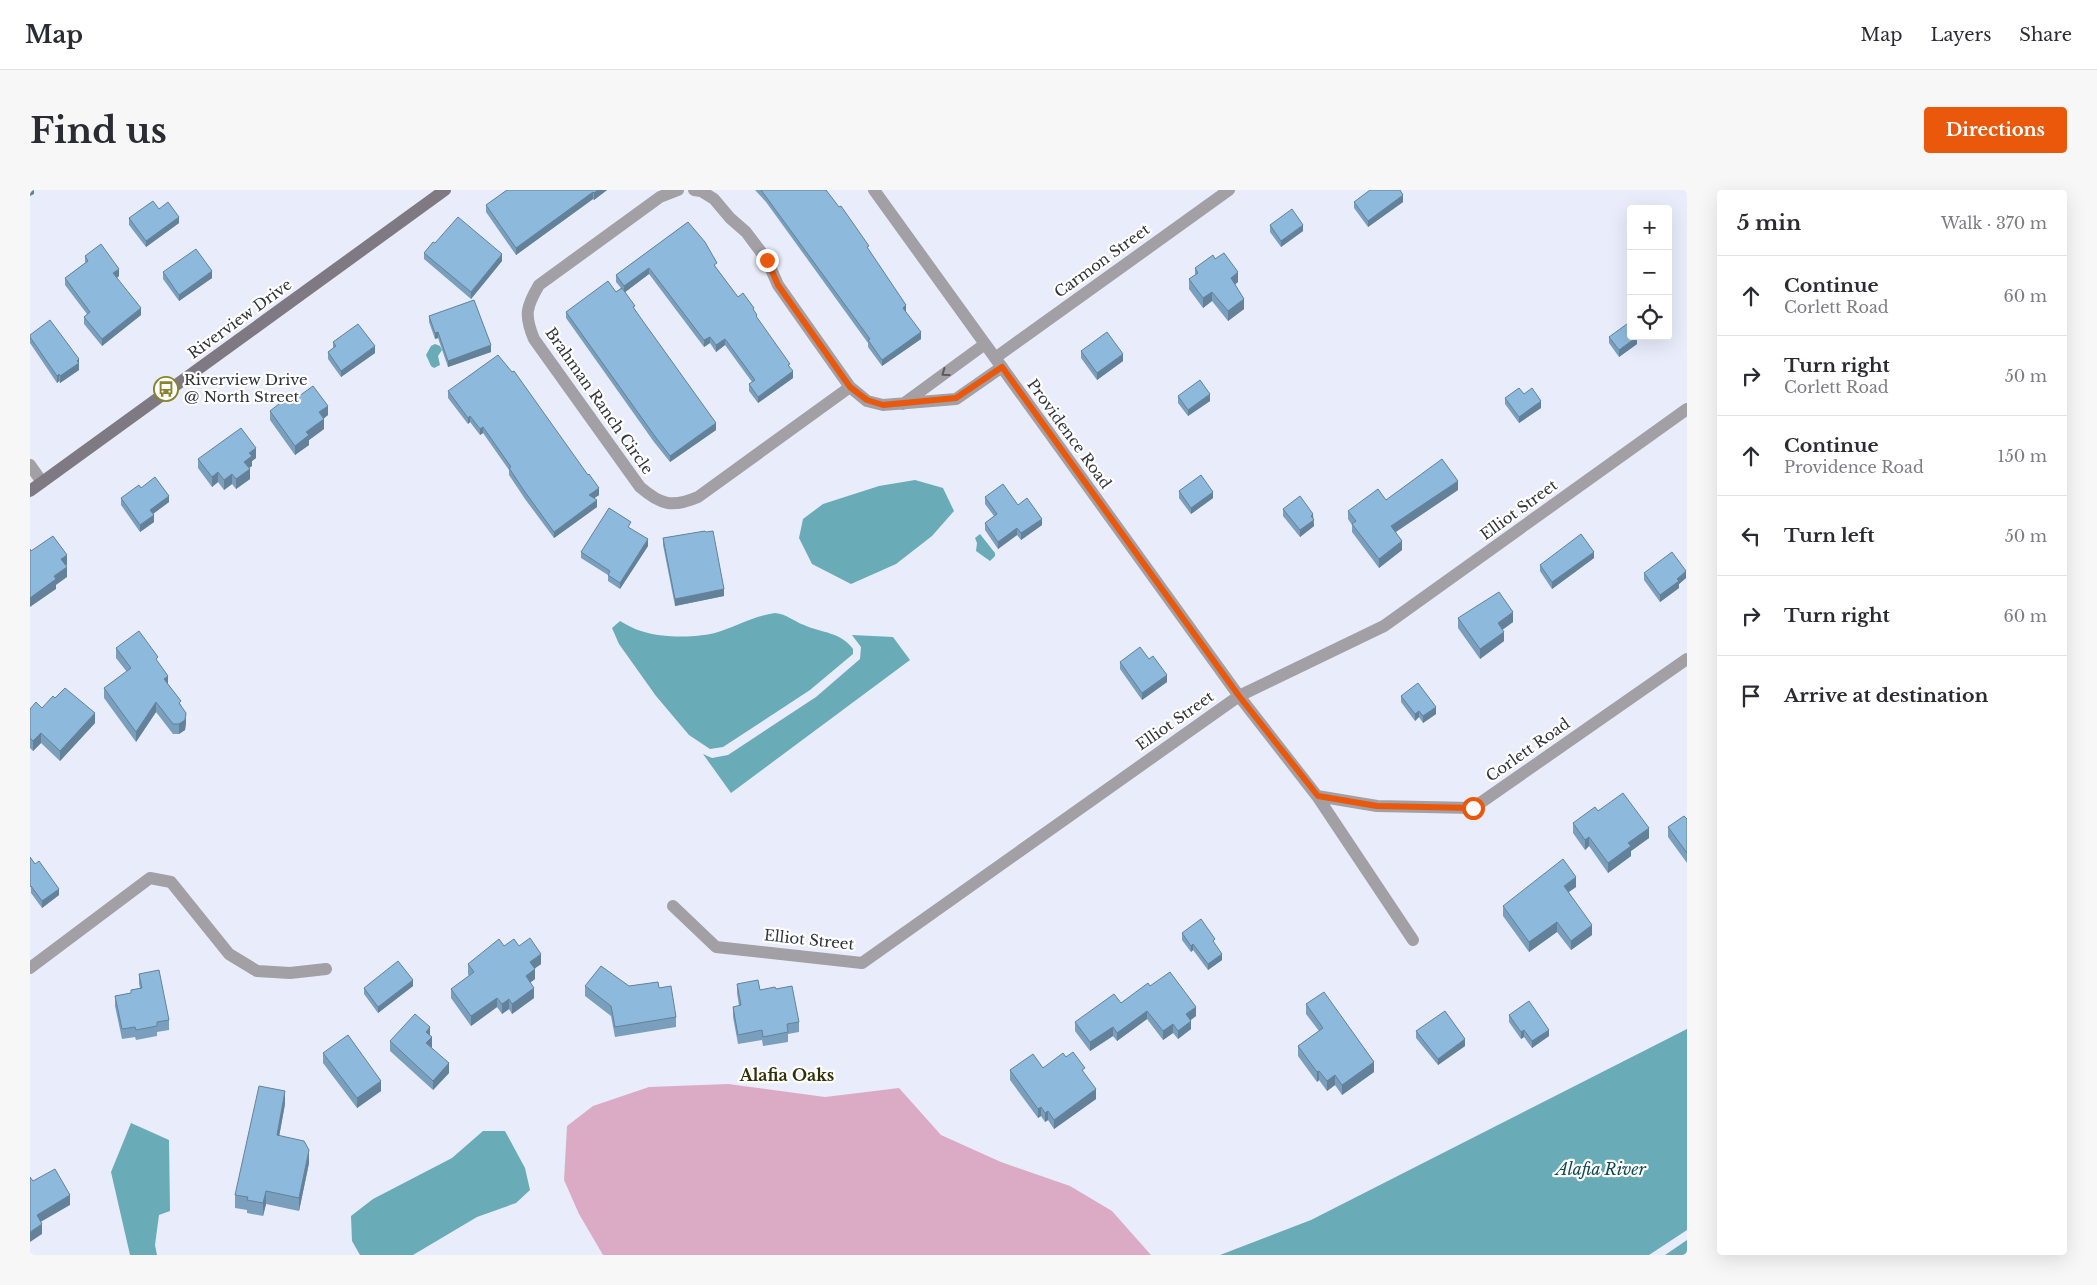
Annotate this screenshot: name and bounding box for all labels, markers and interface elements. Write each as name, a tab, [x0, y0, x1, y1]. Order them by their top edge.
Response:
text: Map	[25, 20, 83, 49]
text: Map	[1861, 24, 1902, 46]
text: Layers	[1930, 24, 1991, 46]
text: Share	[2019, 24, 2072, 46]
button: Directions	[1924, 107, 2067, 153]
text: Find us	[30, 109, 167, 152]
map controls	[1627, 205, 1672, 340]
button: +	[1627, 205, 1672, 250]
text: 5 min	[1737, 210, 1801, 236]
text: Walk · 370 m	[1941, 213, 2047, 233]
street label: Carmon Street	[1050, 219, 1153, 302]
route end	[756, 249, 779, 272]
button: −	[1627, 250, 1672, 295]
text: Continue	[1784, 274, 1879, 297]
street label: Riverview Drive	[184, 275, 295, 363]
icon: ahead	[1737, 282, 1765, 310]
text: 60 m	[2004, 286, 2047, 306]
button: locate	[1627, 295, 1672, 340]
text: Corlett Road	[1784, 297, 1889, 317]
street label: Brahman Ranch Circle	[541, 324, 657, 478]
text: Turn right	[1784, 354, 1890, 377]
icon: right	[1737, 362, 1765, 390]
text: 50 m	[2005, 366, 2047, 386]
one-way arrow	[941, 367, 951, 376]
place label: Riverview Drive @ North Street	[184, 370, 308, 406]
street label: Providence Road	[1023, 375, 1116, 492]
bus stop icon: Riverview Drive @ North Street	[153, 376, 179, 402]
text: Corlett Road	[1784, 377, 1889, 397]
text: Continue	[1784, 434, 1879, 457]
icon: ahead	[1737, 442, 1765, 470]
text: 150 m	[1998, 446, 2047, 466]
text: Providence Road	[1784, 457, 1924, 477]
street label: Elliot Street	[1476, 475, 1561, 544]
icon: left	[1737, 522, 1765, 550]
text: Turn left	[1784, 524, 1875, 547]
text: 50 m	[2005, 526, 2047, 546]
icon: right	[1737, 602, 1765, 630]
text: Turn right	[1784, 604, 1890, 627]
text: 60 m	[2004, 606, 2047, 626]
icon: arrive	[1737, 682, 1765, 710]
text: Arrive at destination	[1784, 684, 1988, 707]
street label: Elliot Street	[1132, 687, 1218, 754]
street label: Corlett Road	[1482, 714, 1573, 785]
route start	[1462, 797, 1485, 820]
street label: Elliot Street	[763, 925, 855, 954]
district label: Alafia Oaks	[739, 1065, 834, 1085]
water label: Alafia River	[1554, 1159, 1647, 1179]

